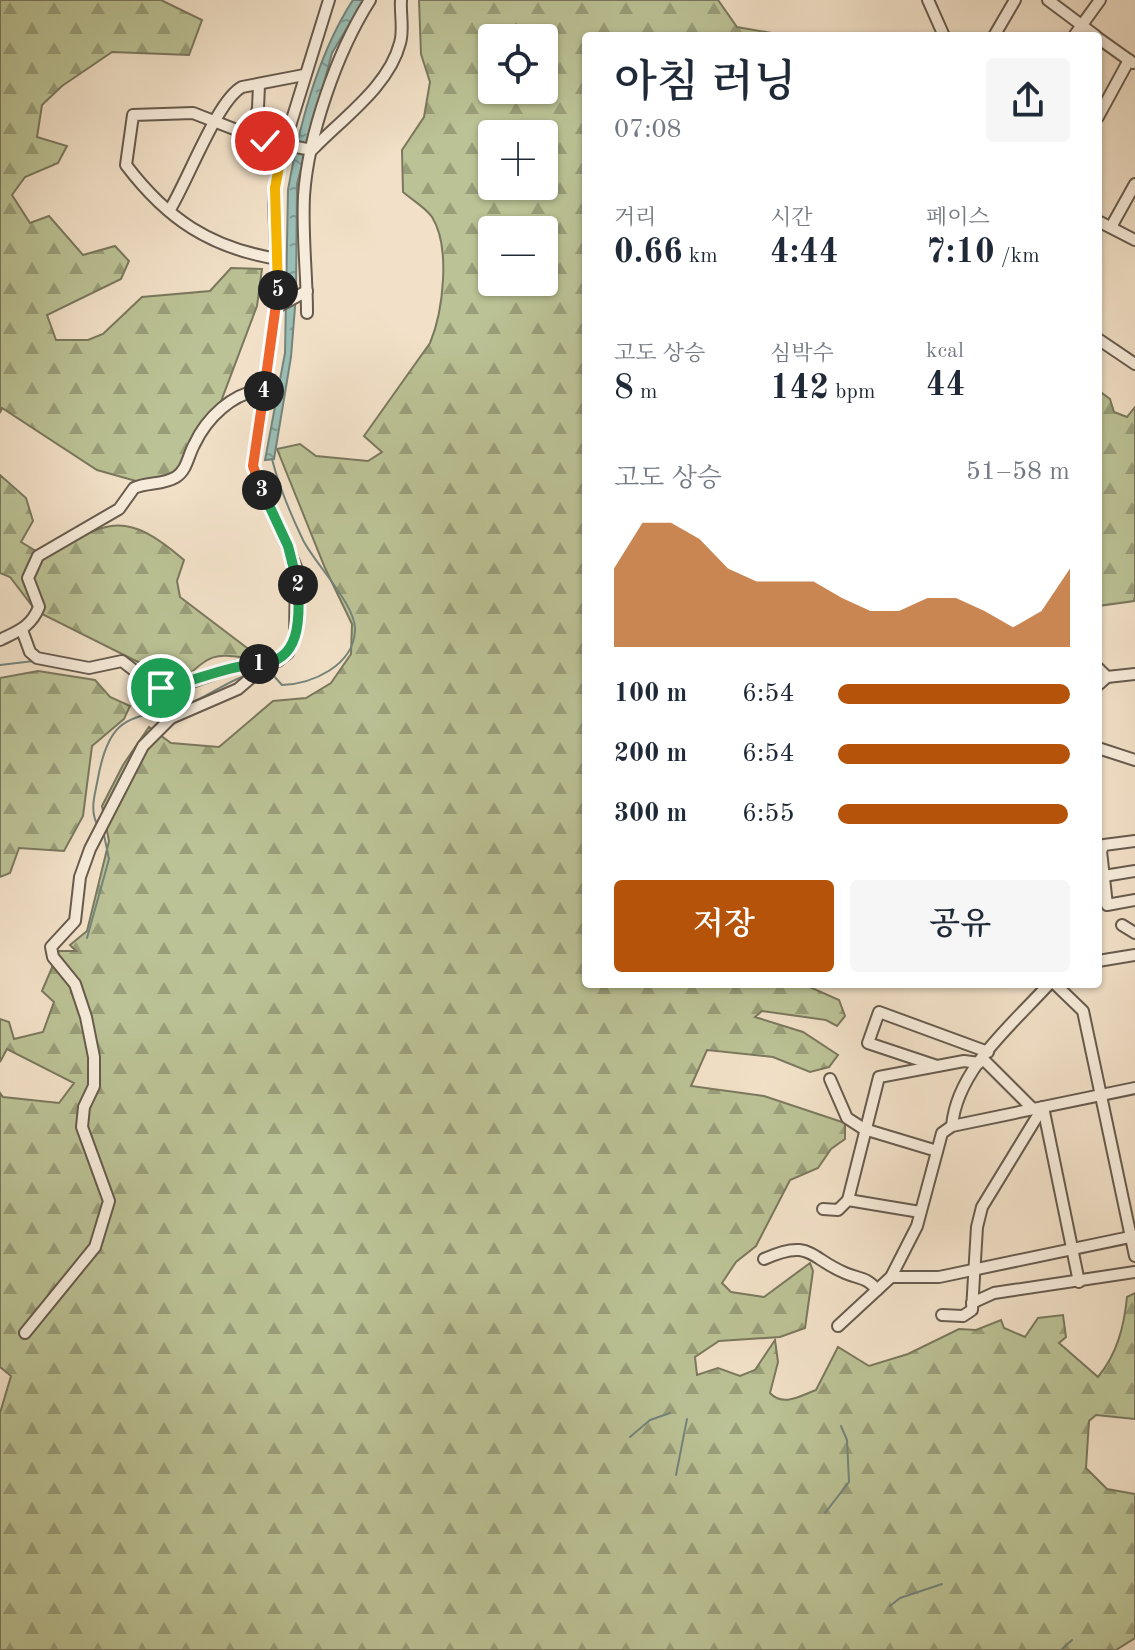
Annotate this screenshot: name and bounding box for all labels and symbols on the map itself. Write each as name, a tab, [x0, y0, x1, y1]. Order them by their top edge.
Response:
pin	[231, 107, 299, 175]
pin: 5	[258, 270, 298, 310]
pin: 4	[244, 371, 284, 411]
pin: 3	[242, 470, 282, 510]
pin: 2	[278, 565, 318, 605]
pin: 1	[239, 644, 279, 684]
pin	[127, 654, 195, 722]

